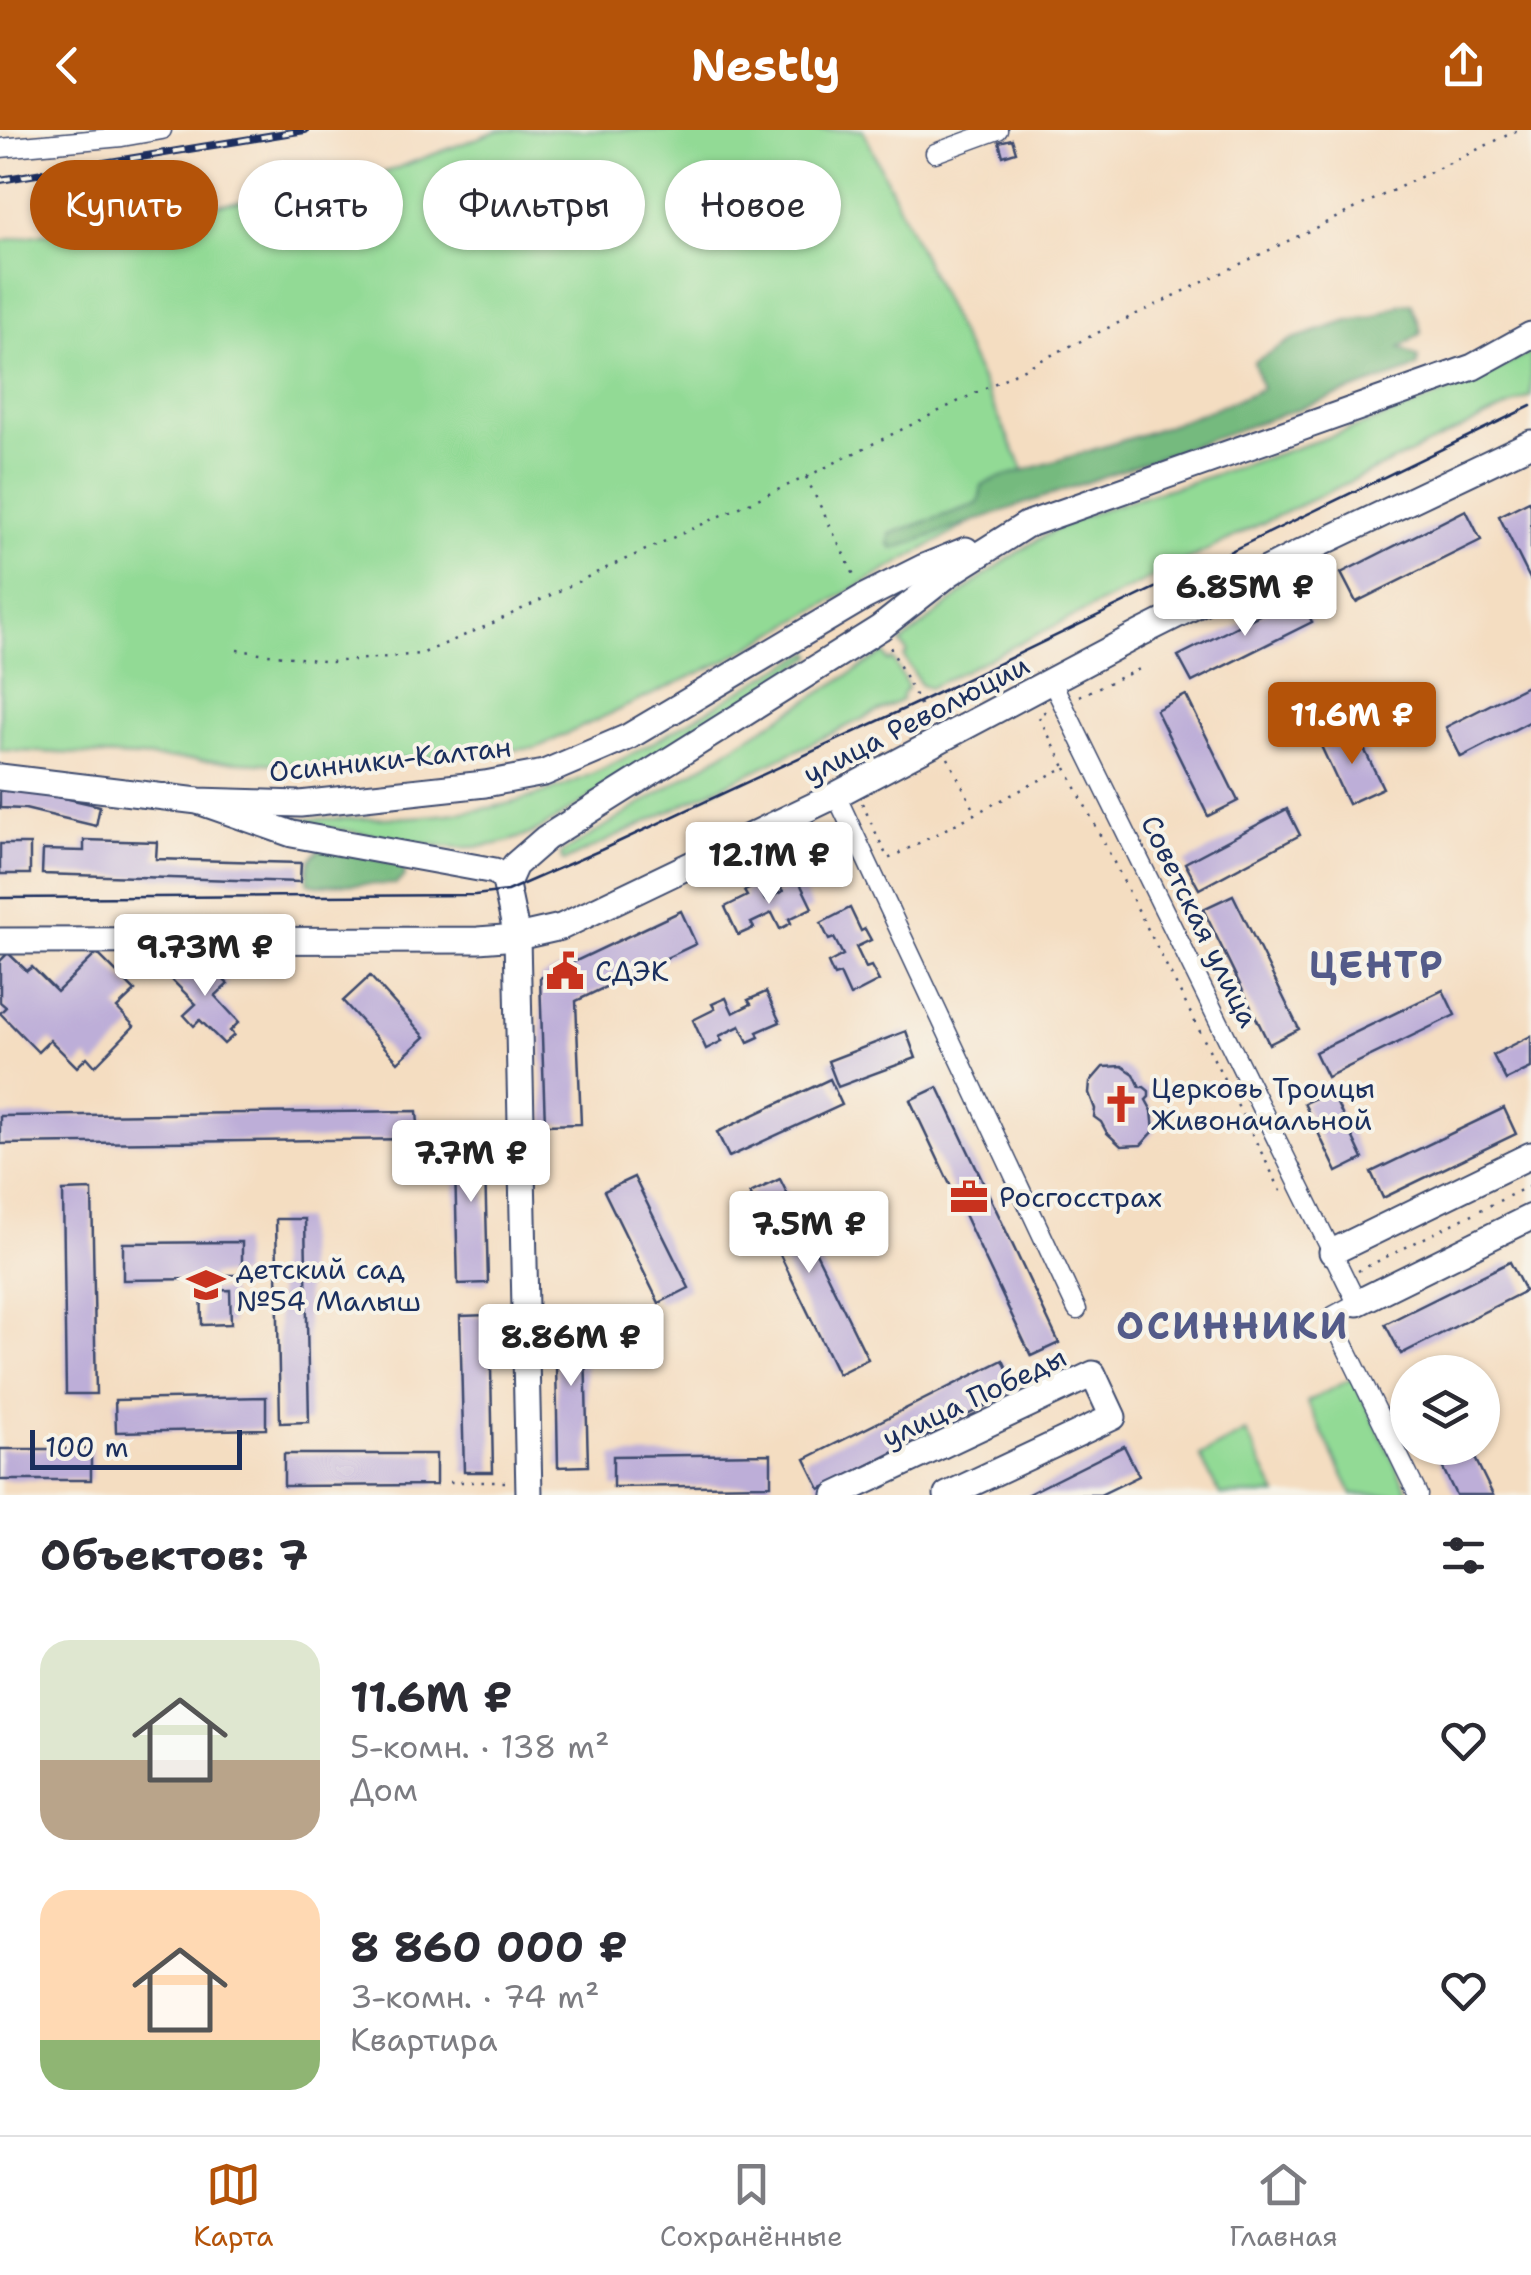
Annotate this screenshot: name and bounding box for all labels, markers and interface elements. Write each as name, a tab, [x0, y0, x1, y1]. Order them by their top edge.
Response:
text: Nestly	[691, 35, 840, 95]
icon: back	[40, 38, 95, 93]
icon: share	[1436, 38, 1491, 93]
chip: Купить	[30, 160, 218, 250]
chip: Снять	[238, 160, 403, 250]
chip: Фильтры	[423, 160, 645, 250]
chip: Новое	[665, 160, 841, 250]
pin: 6.85M ₽	[1153, 554, 1337, 639]
text: 6.85M ₽	[1176, 565, 1314, 608]
street label: улица Революции	[796, 646, 1036, 792]
pin: 11.6M ₽	[1260, 682, 1444, 767]
text: 11.6M ₽	[1290, 693, 1414, 736]
street label: Осинники-Калтан	[267, 727, 513, 791]
street label: Советская улица	[1132, 809, 1268, 1033]
pin: 12.1M ₽	[677, 822, 861, 907]
text: 12.1M ₽	[708, 833, 830, 876]
pin: 9.73M ₽	[113, 914, 297, 999]
text: 9.73M ₽	[136, 925, 274, 968]
district label: ЦЕНТР	[1309, 939, 1445, 990]
public building icon: СДЭК	[544, 950, 586, 992]
place label: СДЭК	[595, 952, 669, 990]
place label: Церковь Троицы Живоначальной	[1151, 1069, 1375, 1139]
church icon: Церковь Троицы Живоначальной	[1100, 1083, 1142, 1125]
pin: 7.7M ₽	[390, 1120, 552, 1205]
text: 7.7M ₽	[414, 1131, 528, 1174]
office icon: Росгосстрах	[948, 1176, 990, 1218]
place label: Росгосстрах	[999, 1178, 1162, 1216]
pin: 7.5M ₽	[728, 1191, 890, 1276]
text: 7.5M ₽	[751, 1202, 867, 1245]
place label: детский сад №54 Малыш	[236, 1250, 421, 1320]
school or university icon: детский сад №54 Малыш	[185, 1264, 227, 1306]
district label: ОСИННИКИ	[1116, 1300, 1350, 1351]
pin: 8.86M ₽	[479, 1304, 663, 1389]
text: 8.86M ₽	[501, 1315, 641, 1358]
street label: улица Победы	[876, 1338, 1072, 1456]
map controls	[1390, 1355, 1500, 1465]
button: layers	[1390, 1355, 1500, 1465]
scale bar	[30, 1425, 242, 1470]
text: 100 m	[45, 1428, 129, 1466]
text: Объектов: 7	[40, 1527, 308, 1583]
icon: filters	[1436, 1528, 1491, 1583]
text: 11.6M ₽	[350, 1669, 513, 1725]
icon: home	[120, 1680, 240, 1800]
icon: heart	[1436, 1713, 1491, 1768]
text: 5-комн. · 138 m²	[350, 1725, 610, 1768]
text: Дом	[350, 1768, 418, 1811]
text: 8 860 000 ₽	[350, 1919, 628, 1975]
icon: home	[120, 1930, 240, 2050]
icon: heart	[1436, 1963, 1491, 2018]
text: 3-комн. · 74 m²	[350, 1975, 600, 2018]
text: Квартира	[350, 2018, 498, 2061]
tab: Карта	[193, 2157, 273, 2255]
tab: Сохранённые	[660, 2157, 843, 2255]
tab: Главная	[1229, 2157, 1338, 2255]

